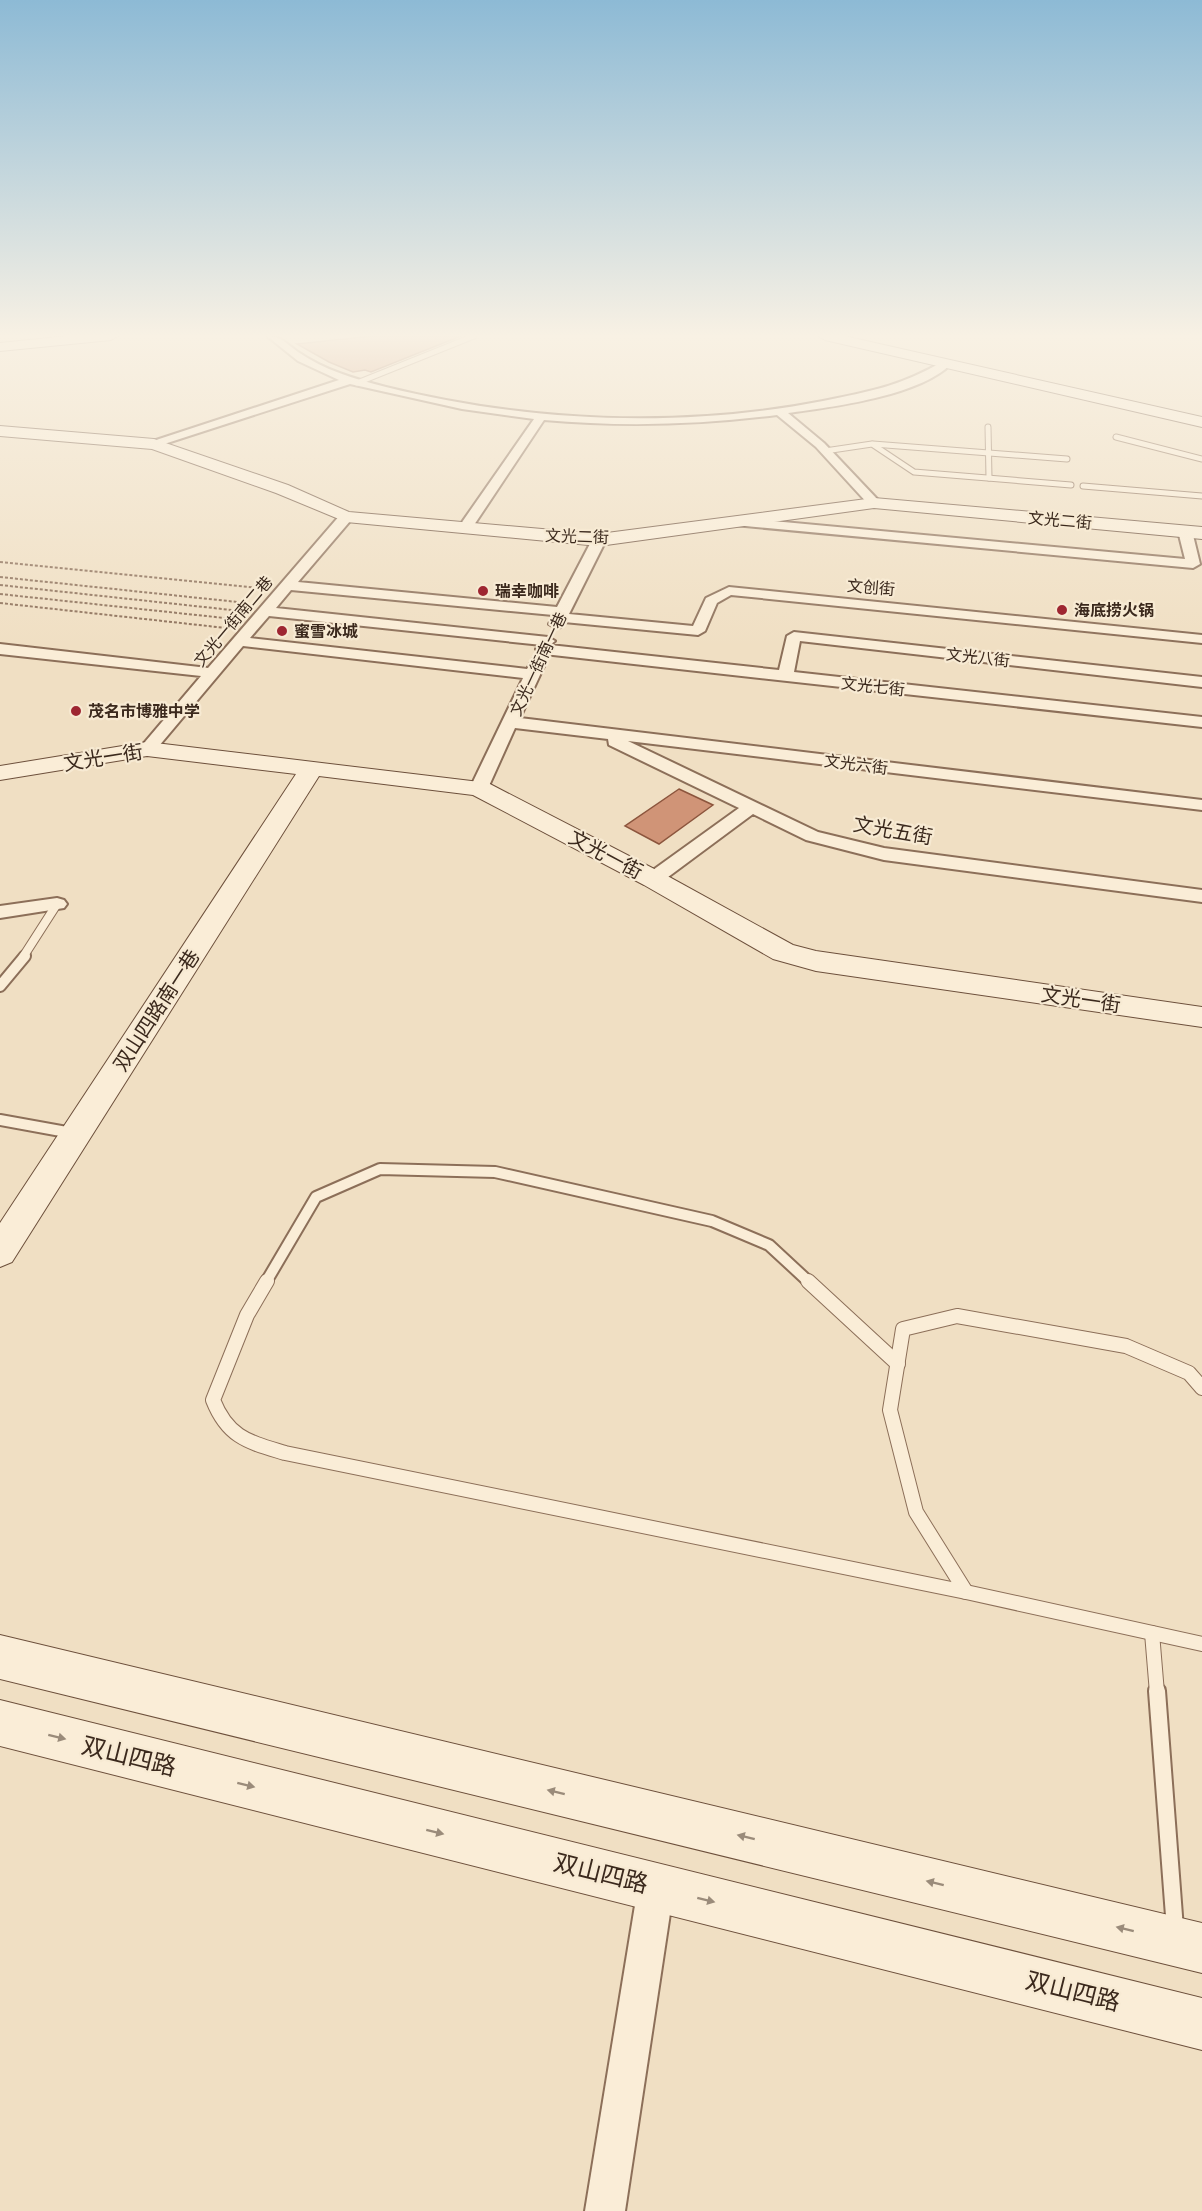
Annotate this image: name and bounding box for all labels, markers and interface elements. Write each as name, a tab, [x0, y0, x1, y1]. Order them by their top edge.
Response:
street label: 文光二街	[1027, 507, 1093, 533]
street label: 文光二街	[545, 525, 609, 547]
street label: 文光一街南二巷	[189, 572, 277, 670]
street label: 文创街	[846, 575, 896, 599]
place label: 瑞幸咖啡	[495, 581, 559, 601]
marker: 瑞幸咖啡	[476, 584, 490, 598]
place label: 海底捞火锅	[1074, 600, 1154, 620]
marker: 海底捞火锅	[1055, 603, 1069, 617]
street label: 文光一街南一巷	[505, 609, 571, 719]
place label: 蜜雪冰城	[294, 621, 358, 641]
marker: 蜜雪冰城	[275, 624, 289, 638]
street label: 文光八街	[945, 644, 1011, 670]
street label: 文光七街	[840, 673, 906, 699]
place label: 茂名市博雅中学	[88, 701, 200, 721]
marker: 茂名市博雅中学	[69, 704, 83, 718]
street label: 文光一街	[62, 738, 144, 776]
street label: 文光六街	[823, 750, 889, 778]
street label: 文光五街	[851, 811, 935, 849]
street label: 文光一街	[565, 824, 647, 884]
street label: 双山四路南一巷	[107, 944, 205, 1076]
street label: 文光一街	[1040, 981, 1122, 1017]
street label: 双山四路	[79, 1729, 179, 1783]
one-way arrow	[48, 1733, 66, 1743]
one-way arrow	[237, 1780, 255, 1790]
one-way arrow	[547, 1786, 565, 1796]
one-way arrow	[426, 1827, 444, 1837]
one-way arrow	[736, 1832, 755, 1842]
street label: 双山四路	[551, 1846, 651, 1900]
one-way arrow	[926, 1878, 944, 1888]
one-way arrow	[697, 1895, 715, 1905]
one-way arrow	[1116, 1923, 1134, 1933]
street label: 双山四路	[1023, 1964, 1123, 2018]

